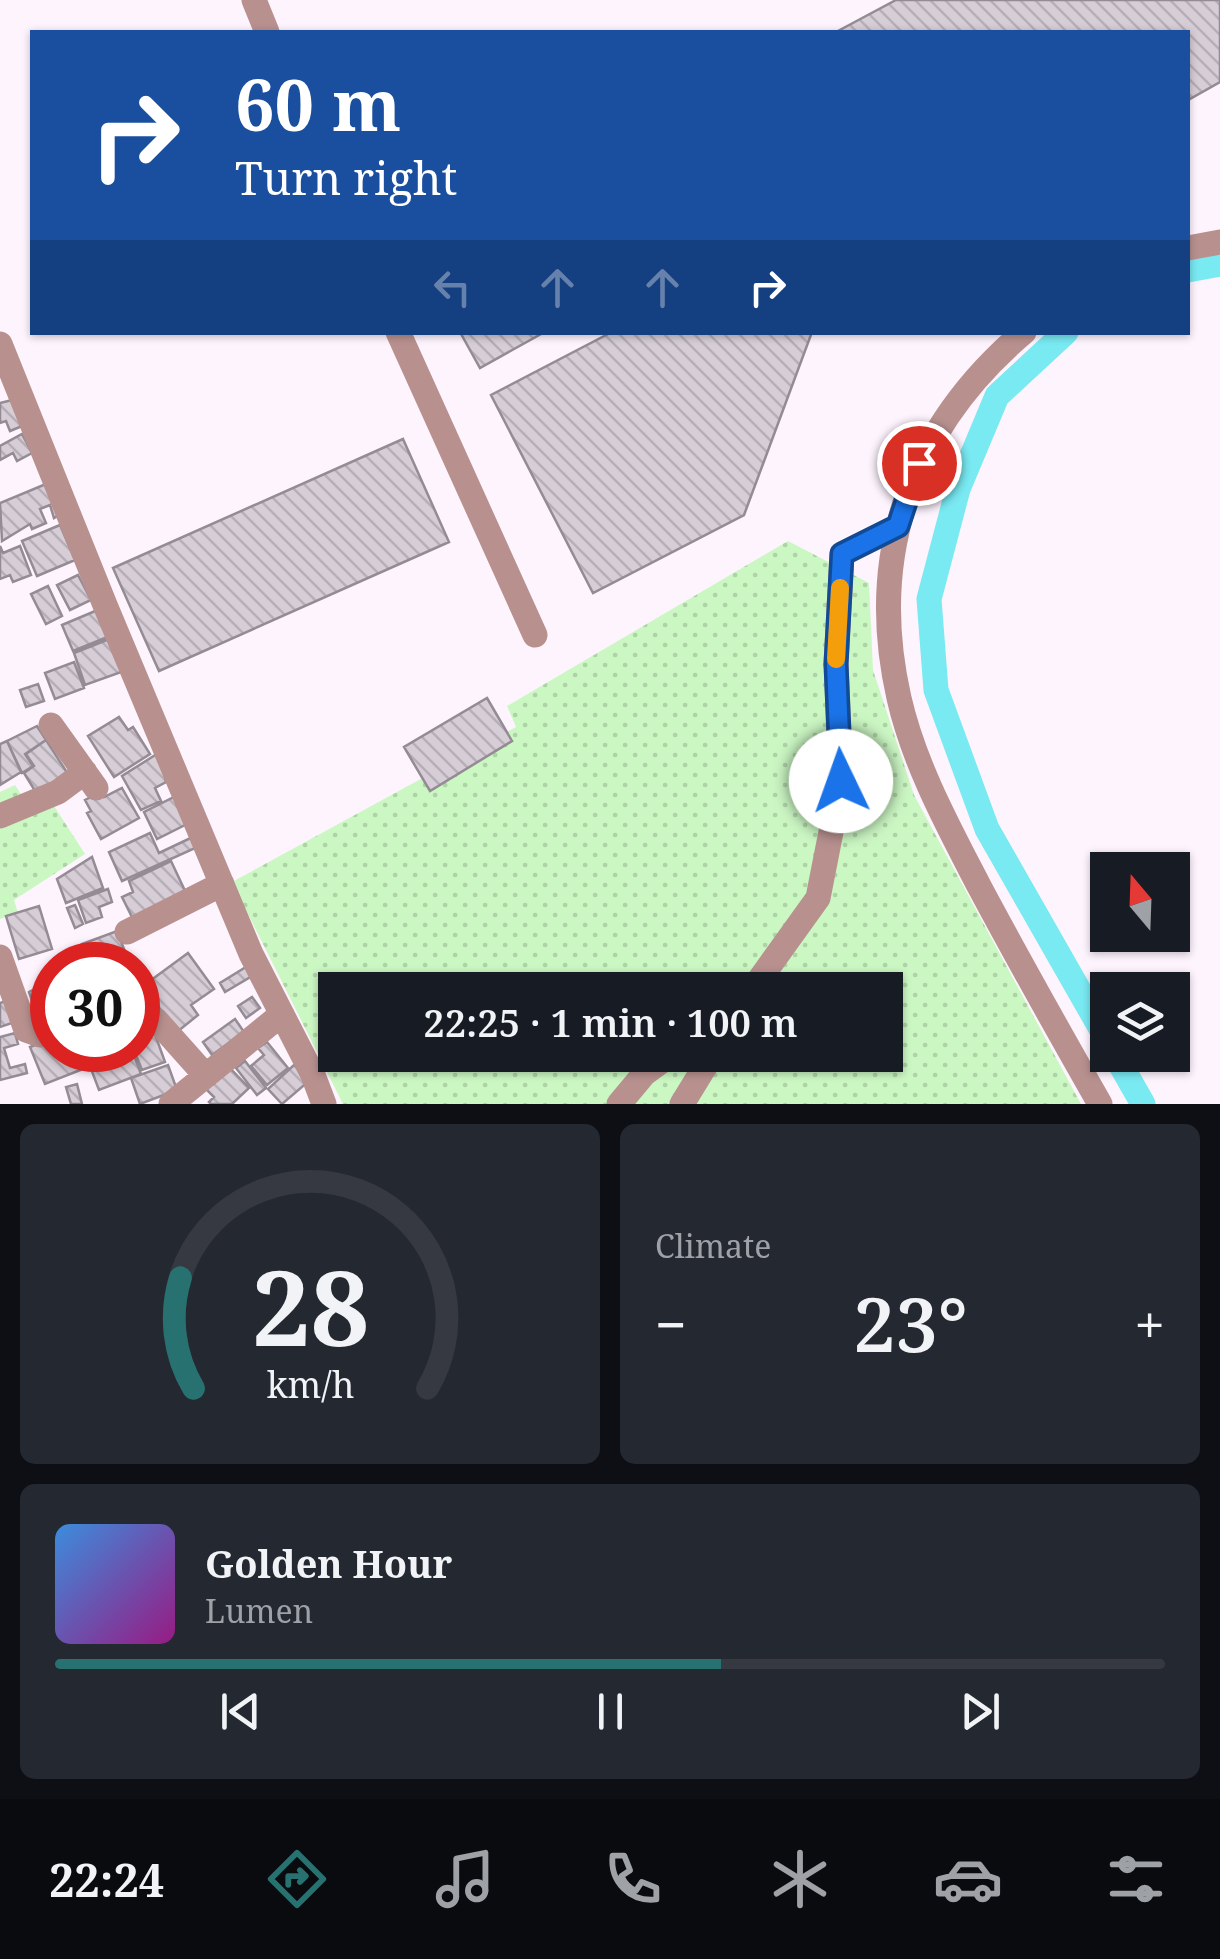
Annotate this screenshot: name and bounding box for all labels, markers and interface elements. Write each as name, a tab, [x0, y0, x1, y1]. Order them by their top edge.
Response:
text: 60 m	[235, 56, 401, 152]
icon: right	[70, 70, 200, 200]
text: Turn right	[235, 147, 457, 208]
icon: left	[425, 260, 480, 315]
icon: ahead	[530, 260, 585, 315]
icon: ahead	[635, 260, 690, 315]
icon: right	[740, 260, 795, 315]
pin	[877, 421, 962, 506]
icon: arrive	[892, 436, 947, 491]
position arrow	[789, 729, 893, 833]
north arrow	[1090, 852, 1190, 952]
map controls	[1090, 852, 1190, 1072]
speed limit sign: 30	[30, 942, 160, 1072]
button: layers	[1090, 972, 1190, 1072]
text: 22:25 · 1 min · 100 m	[423, 996, 798, 1048]
text: Climate	[655, 1224, 771, 1267]
text: 28	[251, 1235, 369, 1376]
text: 23°	[853, 1272, 968, 1374]
text: −	[655, 1286, 687, 1361]
text: +	[1134, 1286, 1165, 1361]
text: km/h	[266, 1360, 354, 1408]
text: Golden Hour	[205, 1537, 452, 1589]
text: Lumen	[205, 1589, 313, 1632]
icon: previous	[213, 1684, 268, 1739]
icon: pause	[583, 1684, 638, 1739]
icon: next	[953, 1684, 1008, 1739]
icon: directions	[262, 1844, 332, 1914]
icon: music	[430, 1844, 500, 1914]
icon: phone	[598, 1844, 668, 1914]
icon: climate	[765, 1844, 835, 1914]
icon: car	[933, 1844, 1003, 1914]
icon: filters	[1101, 1844, 1171, 1914]
text: 22:24	[49, 1849, 164, 1910]

